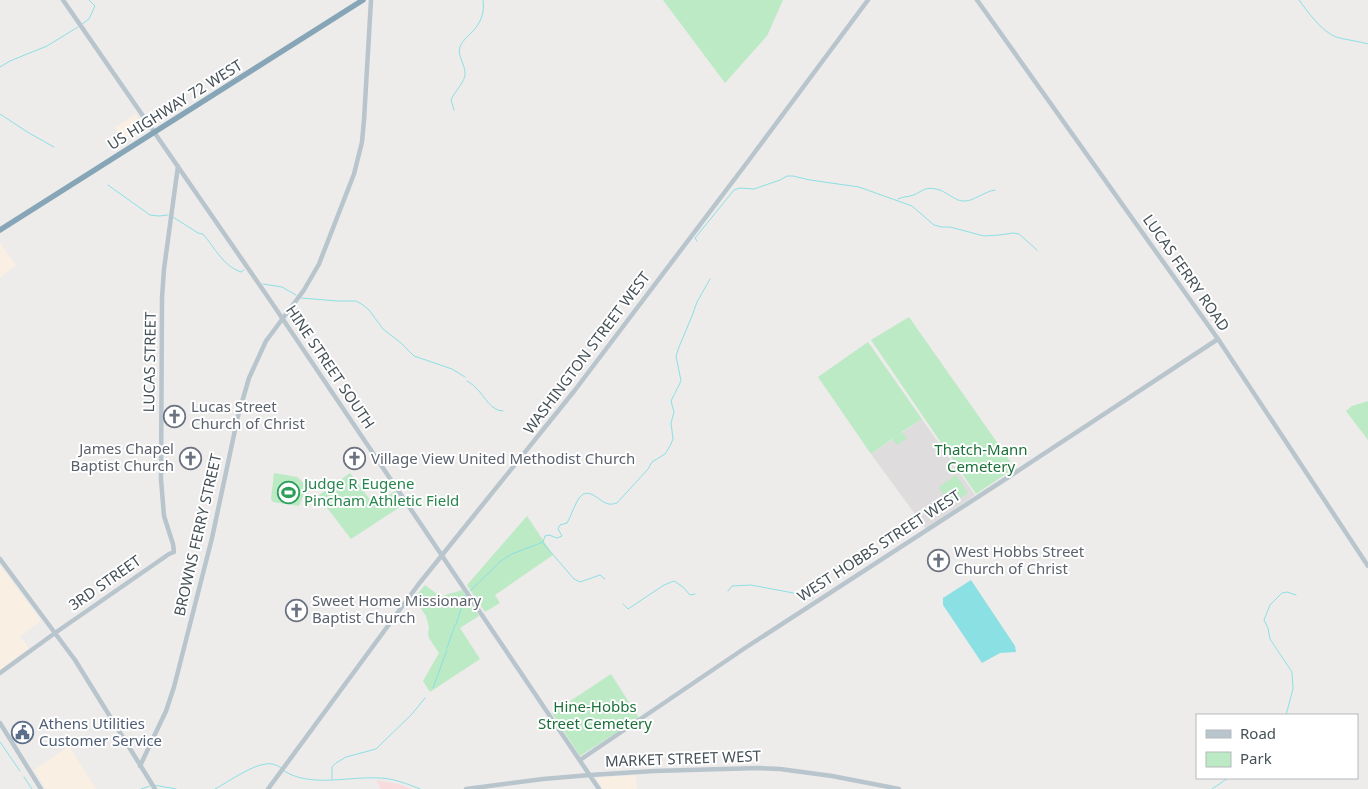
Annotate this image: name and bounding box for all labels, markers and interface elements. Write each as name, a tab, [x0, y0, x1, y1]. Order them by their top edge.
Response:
street label: US HIGHWAY 72 WEST	[103, 54, 246, 154]
street label: LUCAS FERRY ROAD	[1139, 210, 1235, 335]
street label: WASHINGTON STREET WEST	[519, 267, 654, 438]
street label: HINE STREET SOUTH	[282, 301, 380, 432]
street label: LUCAS STREET	[138, 311, 160, 413]
place label: Lucas Street Church of Christ	[191, 396, 305, 433]
church icon: Lucas Street Church of Christ	[163, 404, 187, 428]
place label: James Chapel Baptist Church	[70, 438, 174, 475]
park label: Thatch-Mann Cemetery	[934, 439, 1028, 476]
church icon: James Chapel Baptist Church	[178, 446, 202, 470]
church icon: Village View United Methodist Church	[343, 447, 367, 471]
place label: Village View United Methodist Church	[371, 448, 635, 468]
street label: BROWNS FERRY STREET	[169, 451, 226, 618]
place label: Judge R Eugene Pincham Athletic Field	[302, 473, 459, 510]
sports icon: Judge R Eugene Pincham Athletic Field	[276, 481, 300, 505]
street label: WEST HOBBS STREET WEST	[793, 484, 965, 606]
place label: West Hobbs Street Church of Christ	[954, 541, 1085, 578]
church icon: West Hobbs Street Church of Christ	[926, 549, 950, 573]
street label: 3RD STREET	[64, 550, 145, 614]
place label: Sweet Home Missionary Baptist Church	[312, 590, 482, 627]
church icon: Sweet Home Missionary Baptist Church	[284, 598, 308, 622]
park label: Hine-Hobbs Street Cemetery	[538, 696, 652, 733]
place label: Athens Utilities Customer Service	[39, 713, 162, 750]
legend	[1196, 714, 1358, 779]
public building icon: Athens Utilities Customer Service	[11, 721, 35, 745]
text: Road	[1240, 723, 1276, 743]
street label: MARKET STREET WEST	[605, 745, 762, 771]
text: Park	[1240, 748, 1272, 768]

